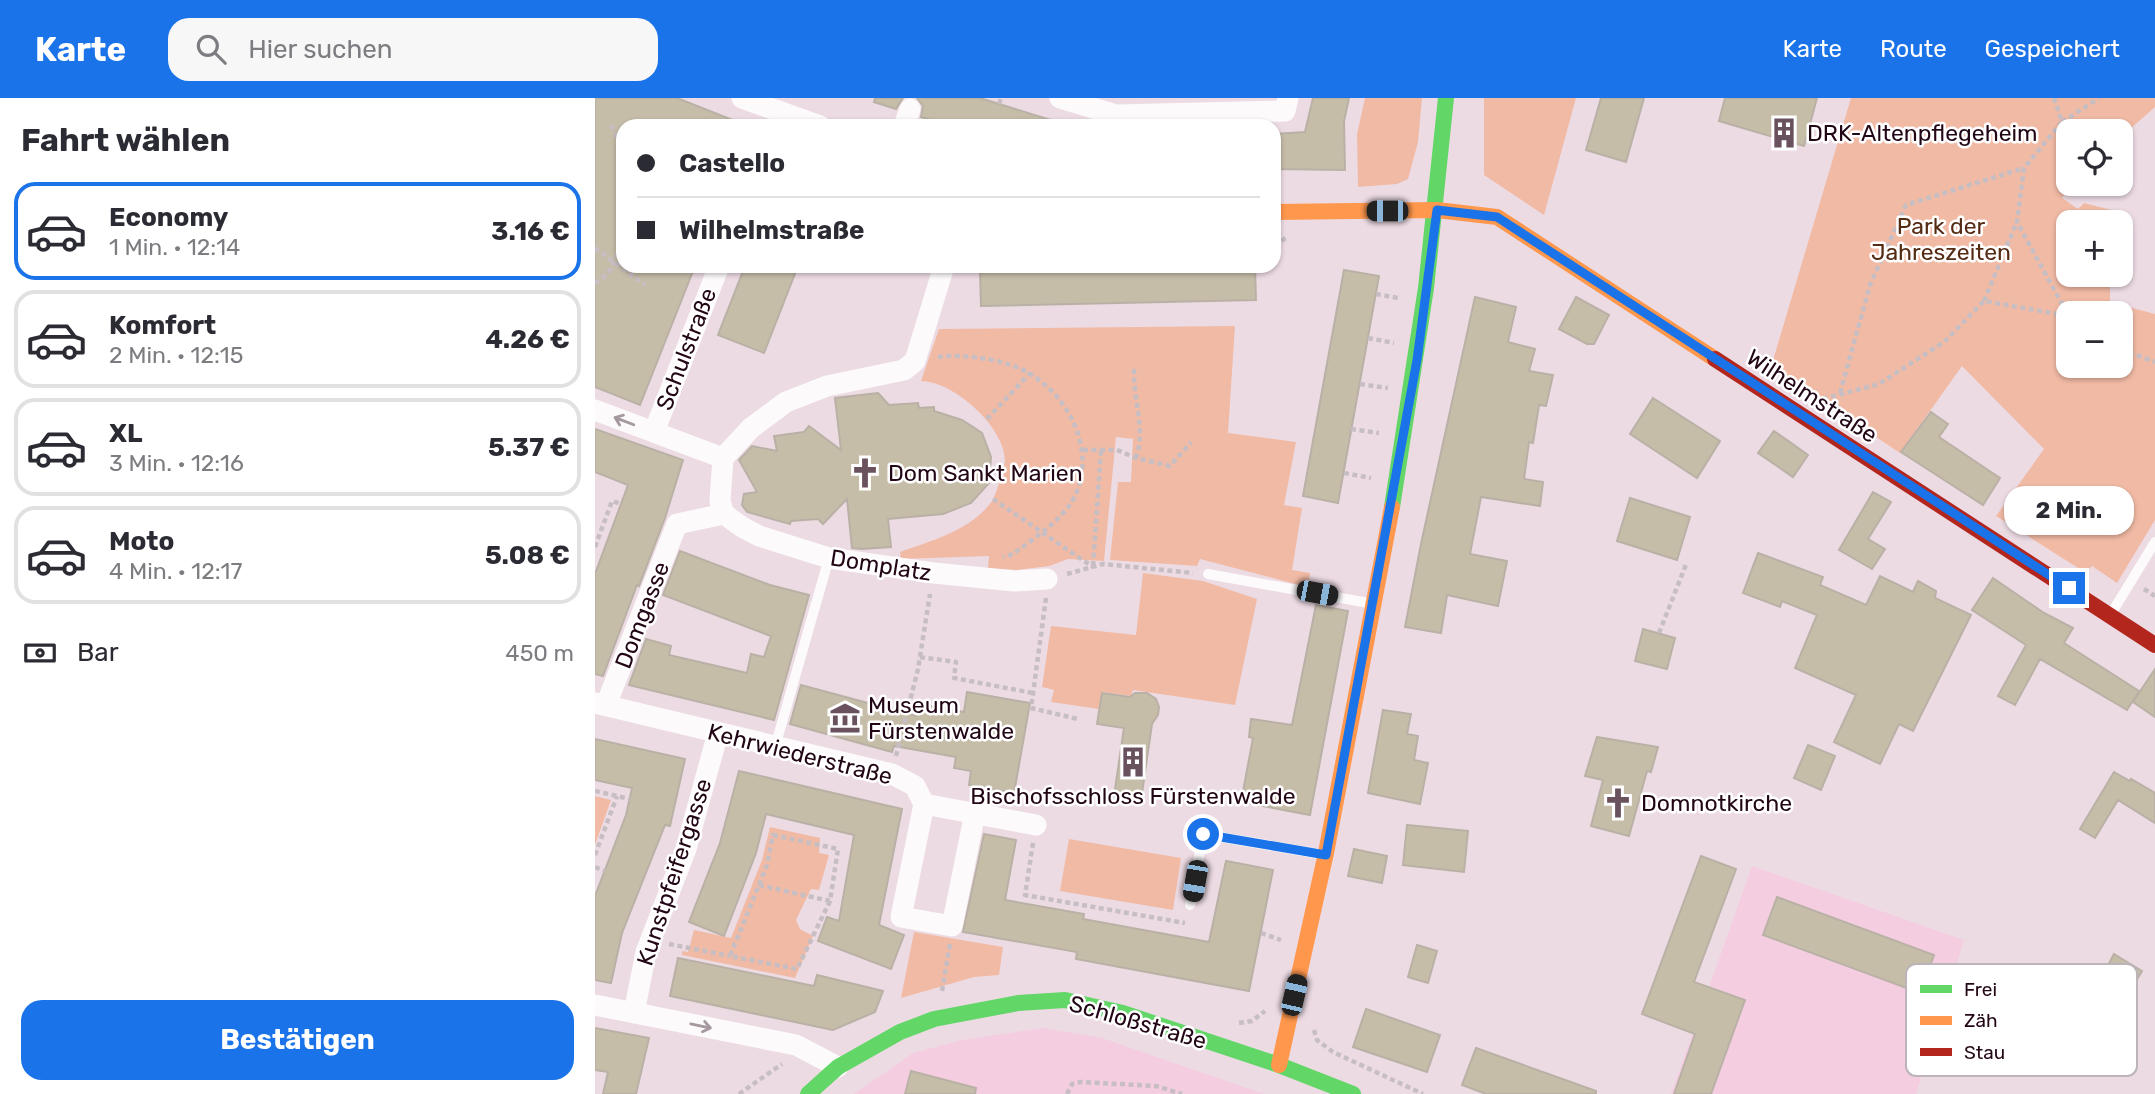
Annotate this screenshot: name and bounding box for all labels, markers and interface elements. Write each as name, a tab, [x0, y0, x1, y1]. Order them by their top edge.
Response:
search box	[168, 18, 658, 81]
text: Karte	[35, 30, 126, 69]
icon: search	[192, 30, 230, 68]
text: Hier suchen	[248, 34, 393, 65]
text: Karte	[1783, 35, 1842, 63]
text: Route	[1880, 35, 1947, 63]
text: Gespeichert	[1985, 35, 2120, 63]
building icon: DRK-Altenpflegeheim	[1767, 116, 1801, 150]
place label: DRK-Altenpflegeheim	[1807, 119, 2038, 147]
map controls	[2056, 119, 2133, 378]
button: locate	[2056, 119, 2133, 196]
text: Fahrt wählen	[21, 121, 230, 159]
text: Castello	[679, 148, 785, 179]
icon: car	[25, 200, 88, 263]
car	[1367, 201, 1409, 222]
text: Economy	[109, 202, 228, 233]
button: +	[2056, 210, 2133, 287]
park label: Park der Jahreszeiten	[1871, 212, 2011, 266]
text: Wilhelmstraße	[679, 215, 865, 246]
text: 3.16 €	[491, 216, 570, 247]
text: 1 Min. · 12:14	[109, 233, 240, 261]
street label: Schulstraße	[650, 284, 722, 414]
button: −	[2056, 301, 2133, 378]
icon: car	[25, 308, 88, 371]
text: Komfort	[109, 310, 216, 341]
text: 4.26 €	[485, 324, 570, 355]
text: 2 Min. · 12:15	[109, 341, 243, 369]
street label: Wilhelmstraße	[1741, 343, 1883, 449]
one-way arrow	[614, 414, 636, 426]
icon: car	[25, 416, 88, 479]
text: XL	[109, 418, 142, 449]
text: 5.37 €	[488, 432, 570, 463]
text: 3 Min. · 12:16	[109, 449, 244, 477]
church icon: Dom Sankt Marien	[848, 456, 882, 490]
place label: Dom Sankt Marien	[888, 459, 1083, 487]
callout: 2 Min.	[2004, 486, 2134, 536]
text: 2 Min.	[2036, 496, 2102, 524]
icon: car	[25, 524, 88, 587]
text: Moto	[109, 526, 174, 557]
text: 5.08 €	[485, 540, 570, 571]
street label: Domplatz	[828, 543, 934, 587]
text: 4 Min. · 12:17	[109, 557, 242, 585]
street label: Domgasse	[609, 558, 675, 672]
route end	[2053, 572, 2085, 604]
car	[1295, 579, 1340, 607]
icon: cash	[21, 634, 59, 672]
text: Bar	[77, 637, 119, 668]
text: 450 m	[505, 639, 574, 667]
place label: Museum Fürstenwalde	[868, 691, 1014, 745]
museum icon: Museum Fürstenwalde	[828, 701, 862, 735]
street label: Kehrwiederstraße	[705, 718, 895, 790]
building icon: Bischofsschloss Fürstenwalde	[1116, 745, 1150, 779]
street label: Kunstpfeifergasse	[631, 775, 717, 969]
place label: Bischofsschloss Fürstenwalde	[970, 782, 1296, 810]
church icon: Domnotkirche	[1601, 786, 1635, 820]
place label: Domnotkirche	[1641, 789, 1792, 817]
route start	[1187, 818, 1219, 850]
car	[1182, 858, 1209, 904]
legend	[1906, 964, 2137, 1076]
car	[1280, 972, 1309, 1018]
text: Frei	[1964, 978, 1997, 1001]
street label: Schloßstraße	[1066, 989, 1210, 1055]
button: Bestätigen	[21, 1000, 574, 1080]
text: Zäh	[1964, 1009, 1997, 1032]
one-way arrow	[689, 1020, 712, 1033]
text: Stau	[1964, 1041, 2005, 1064]

